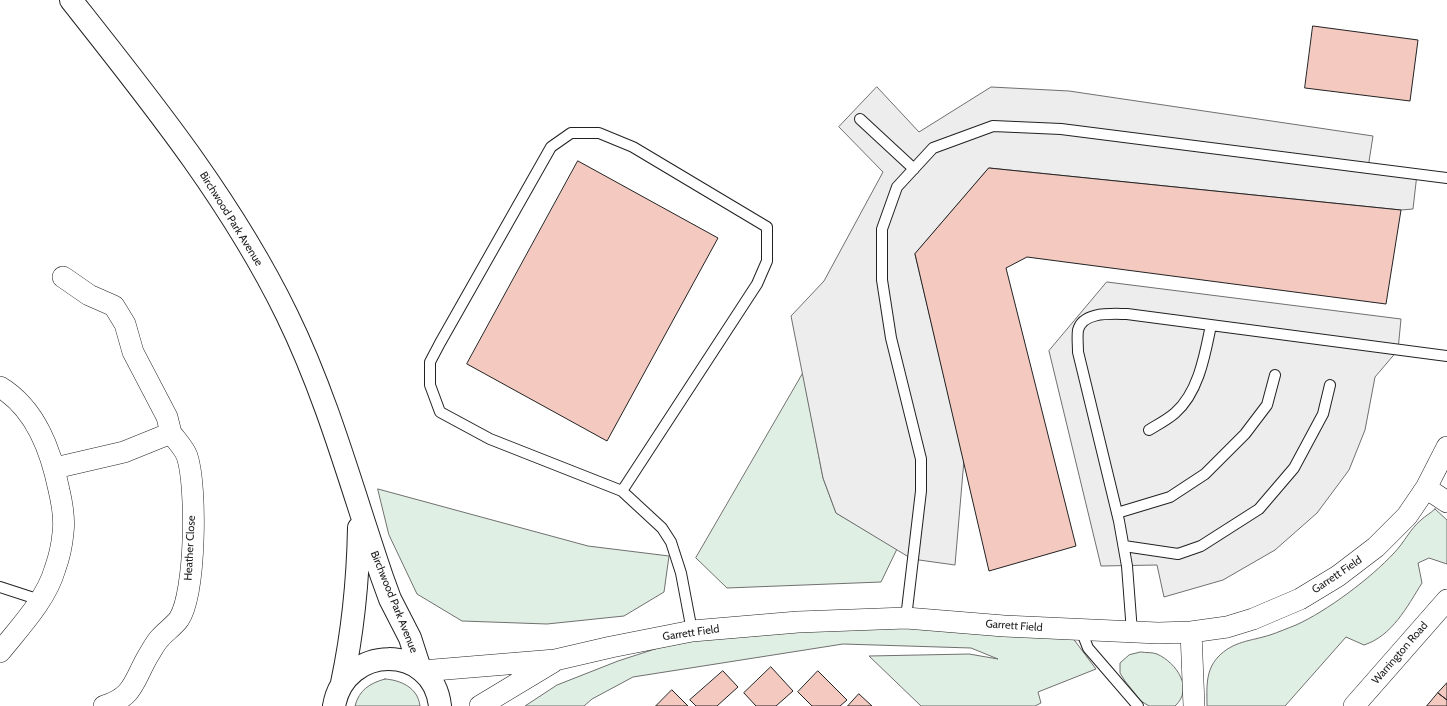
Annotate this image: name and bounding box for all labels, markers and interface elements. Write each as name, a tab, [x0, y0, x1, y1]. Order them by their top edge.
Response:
street label: Birchwood Park Avenue	[197, 169, 265, 269]
street label: Heather Close	[182, 515, 198, 581]
street label: Birchwood Park Avenue	[367, 549, 421, 655]
street label: Garrett Field	[1310, 554, 1364, 596]
street label: Garrett Field	[985, 617, 1043, 635]
street label: Warrington Road	[1369, 619, 1431, 687]
street label: Garrett Field	[662, 622, 720, 644]

